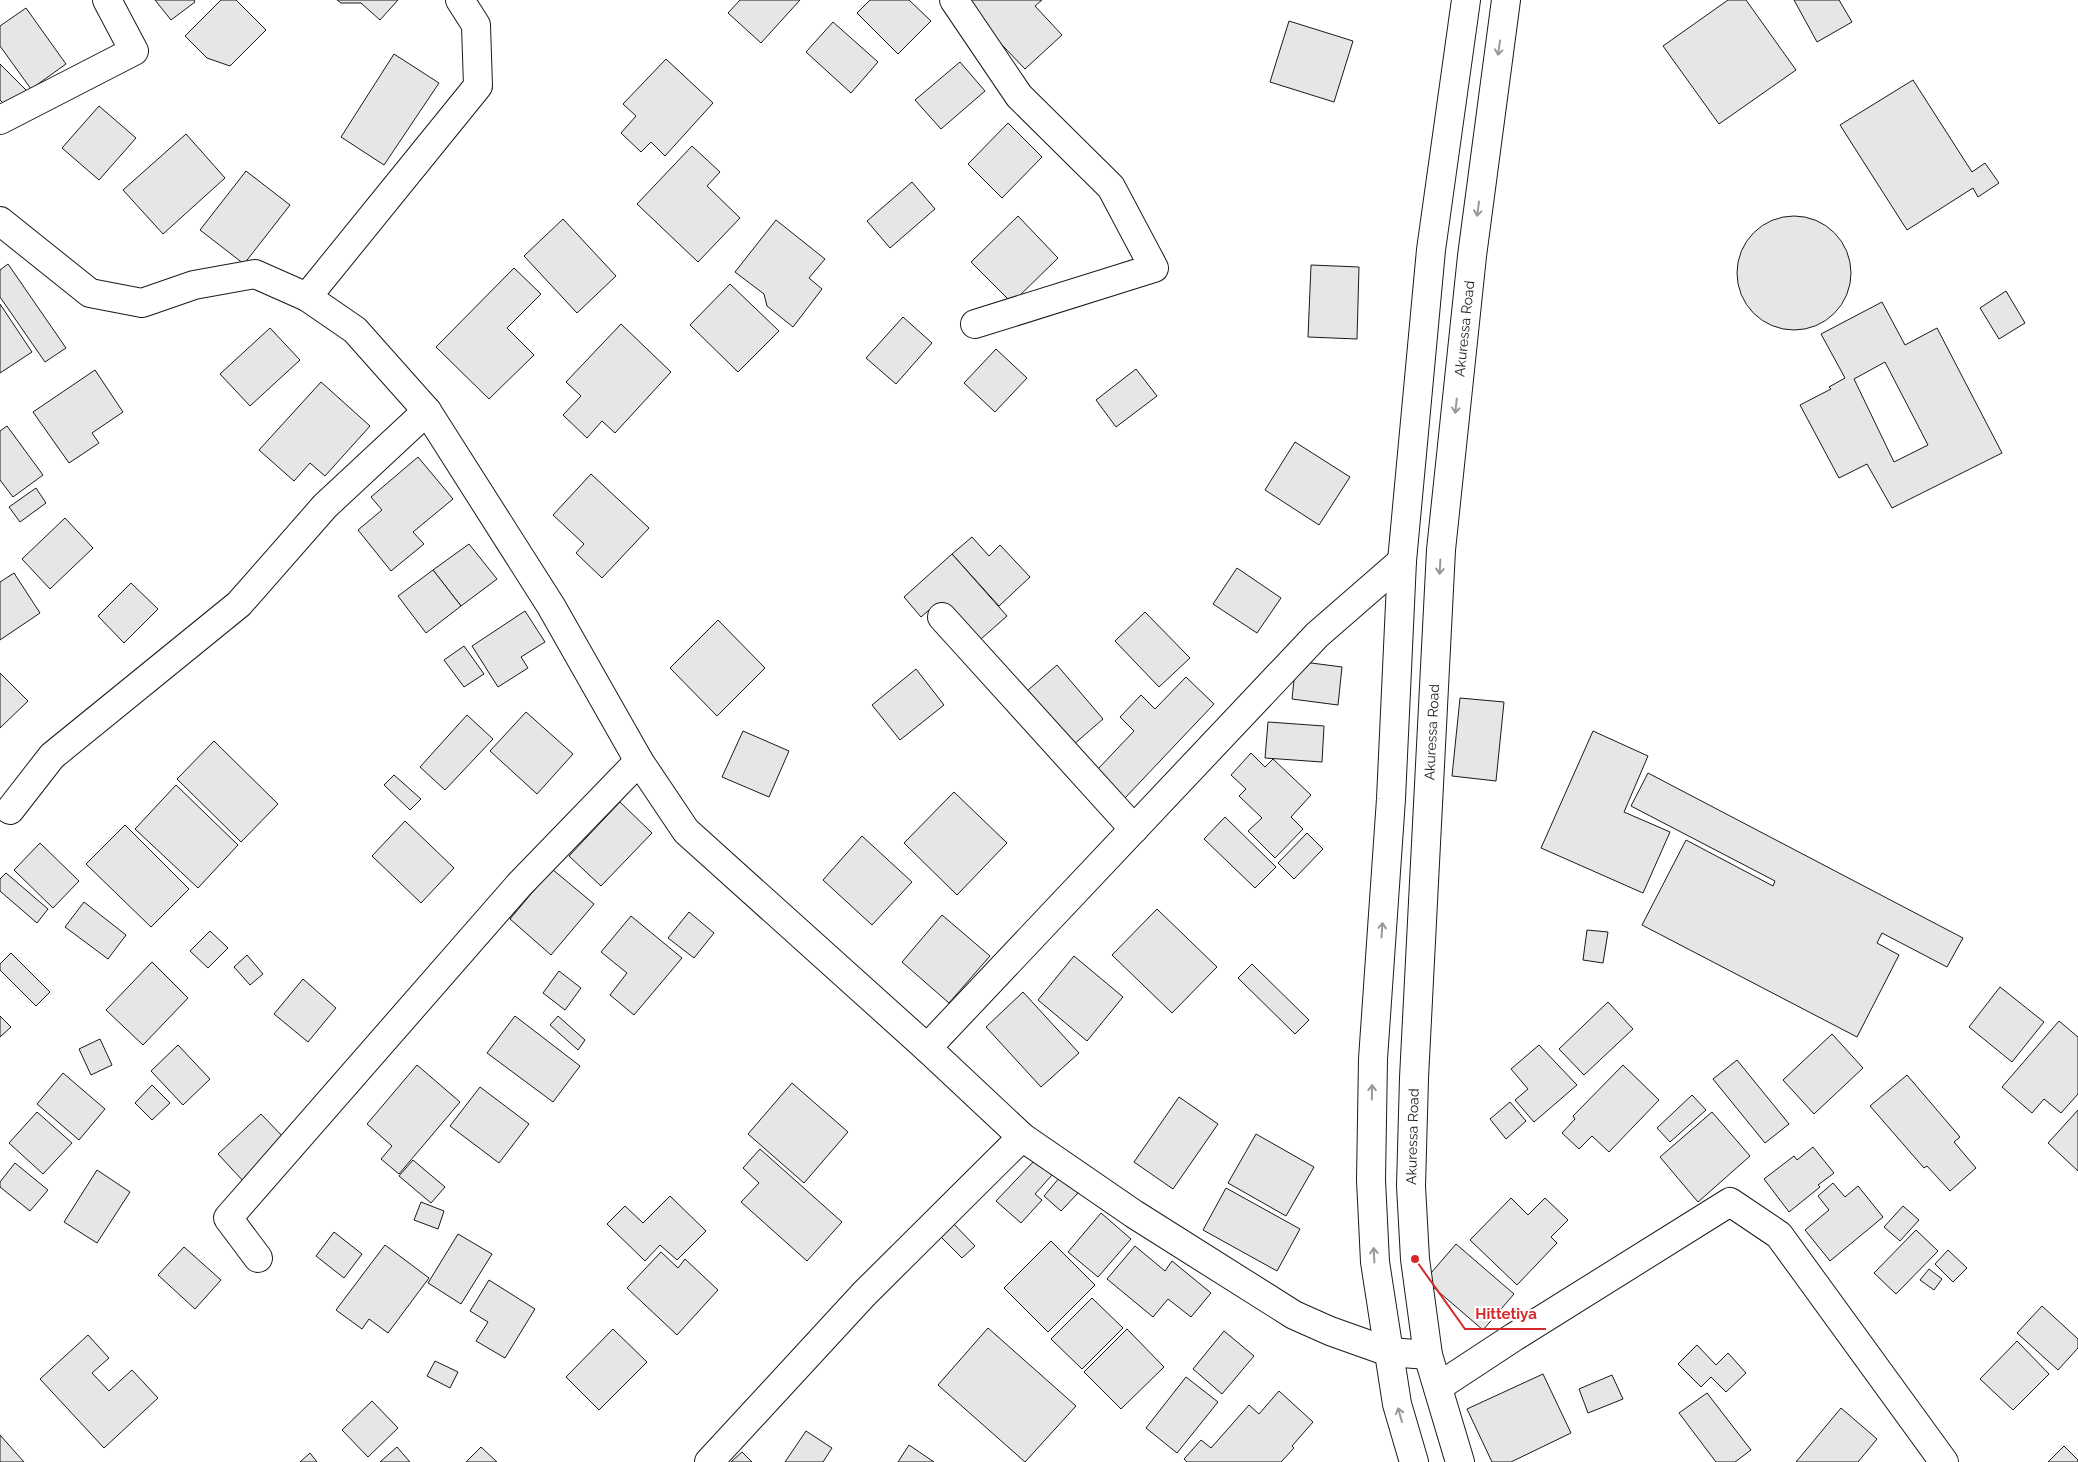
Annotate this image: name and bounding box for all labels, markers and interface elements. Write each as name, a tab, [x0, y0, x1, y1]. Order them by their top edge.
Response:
one-way arrow	[1494, 40, 1504, 56]
one-way arrow	[1473, 201, 1483, 217]
street label: Akuressa Road	[1451, 280, 1477, 377]
one-way arrow	[1451, 397, 1461, 413]
one-way arrow	[1436, 559, 1445, 575]
street label: Akuressa Road	[1421, 684, 1442, 781]
one-way arrow	[1377, 923, 1386, 939]
one-way arrow	[1367, 1085, 1377, 1101]
street label: Akuressa Road	[1403, 1088, 1422, 1185]
one-way arrow	[1370, 1247, 1379, 1263]
callout: Hittetiya	[1465, 1299, 1546, 1329]
text: Hittetiya	[1475, 1305, 1537, 1323]
one-way arrow	[1395, 1408, 1405, 1424]

